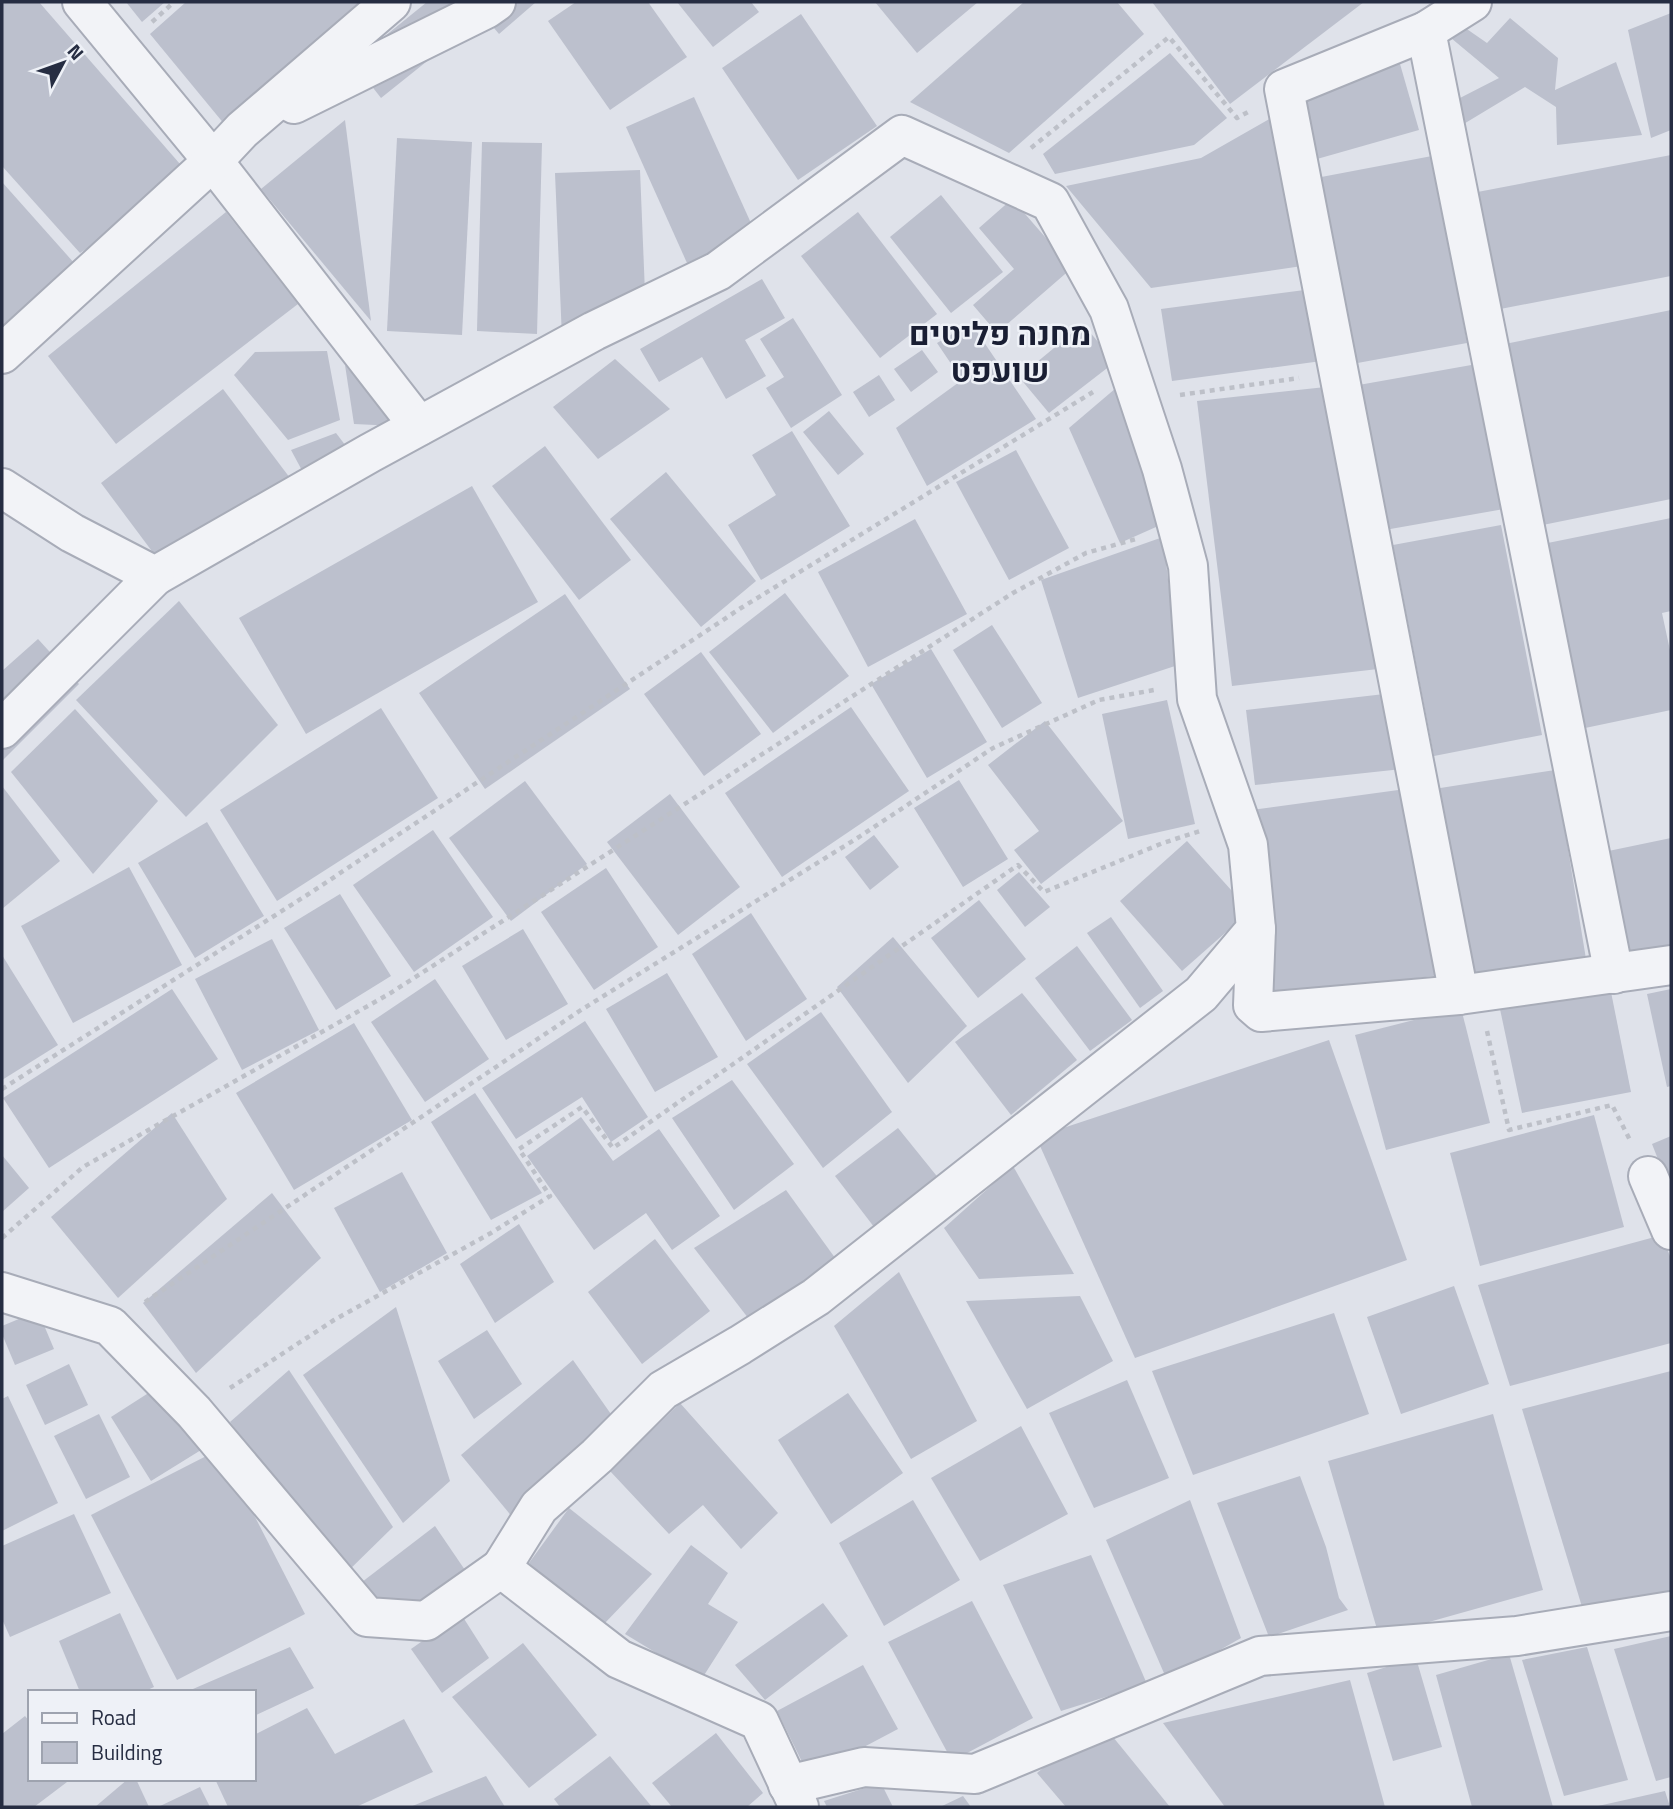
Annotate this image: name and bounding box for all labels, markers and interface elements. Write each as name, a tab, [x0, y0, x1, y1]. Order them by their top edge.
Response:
north arrow	[28, 28, 98, 98]
text: N	[61, 37, 91, 66]
district label: מחנה פליטים שועפט	[909, 309, 1091, 394]
legend	[28, 1690, 256, 1781]
text: Road	[91, 1701, 136, 1733]
text: Building	[91, 1736, 163, 1768]

